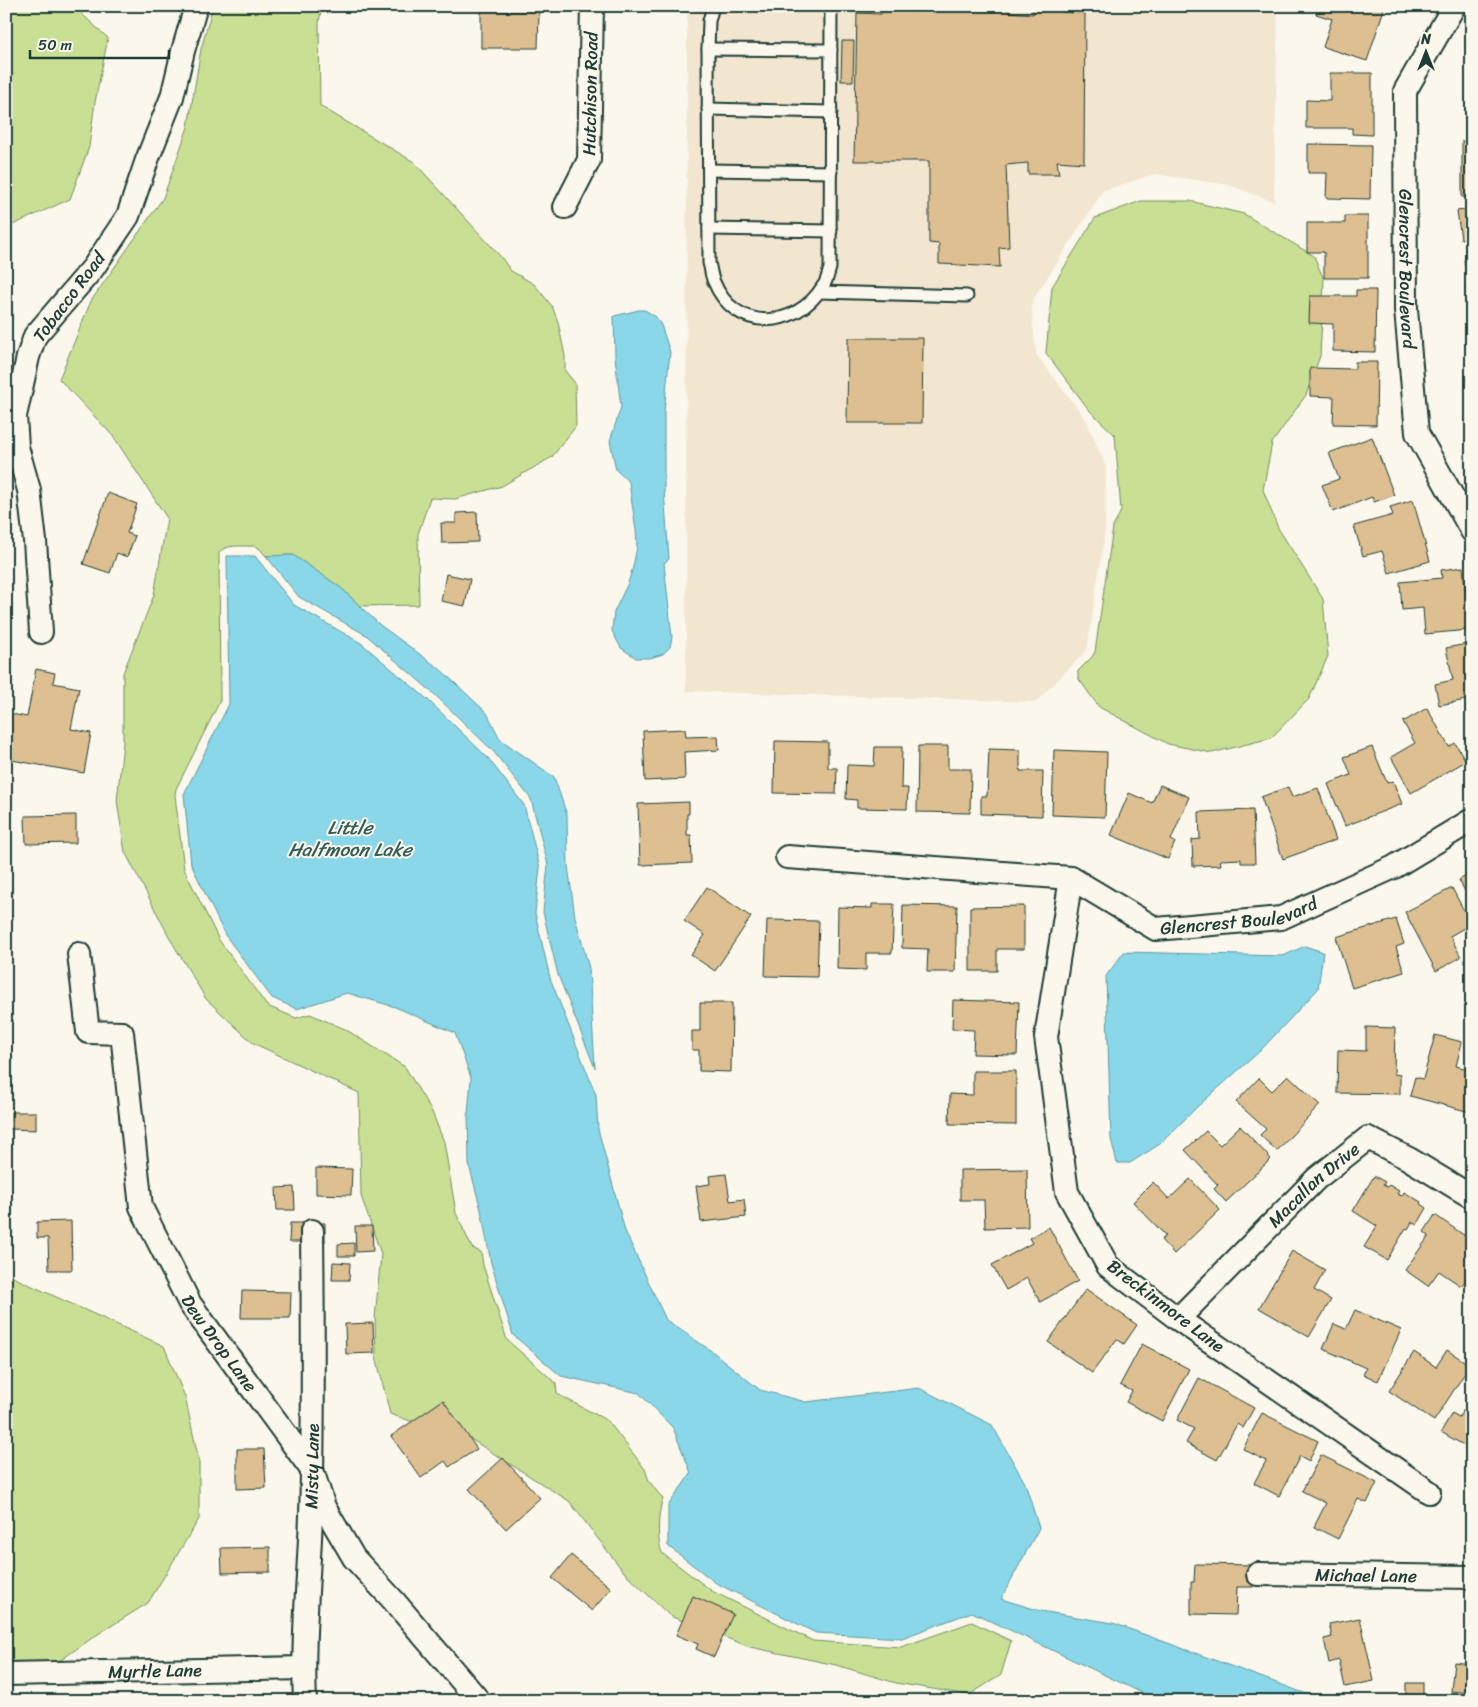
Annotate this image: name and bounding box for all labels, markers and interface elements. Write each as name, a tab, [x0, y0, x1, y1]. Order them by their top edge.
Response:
text: N	[1420, 27, 1431, 52]
scale bar	[30, 28, 169, 60]
north arrow	[1400, 28, 1450, 78]
street label: Hutchison Road	[573, 30, 608, 156]
text: 50 m	[38, 32, 73, 58]
street label: Glencrest Boulevard	[1389, 189, 1426, 352]
street label: Tobacco Road	[24, 244, 115, 349]
water label: Little Halfmoon Lake	[288, 811, 414, 866]
street label: Glencrest Boulevard	[1159, 887, 1324, 945]
street label: Macallan Drive	[1260, 1134, 1367, 1236]
street label: Breckinmore Lane	[1100, 1251, 1232, 1361]
street label: Dew Drop Lane	[172, 1289, 266, 1399]
street label: Misty Lane	[295, 1423, 329, 1509]
street label: Michael Lane	[1315, 1559, 1417, 1592]
street label: Myrtle Lane	[108, 1654, 202, 1688]

